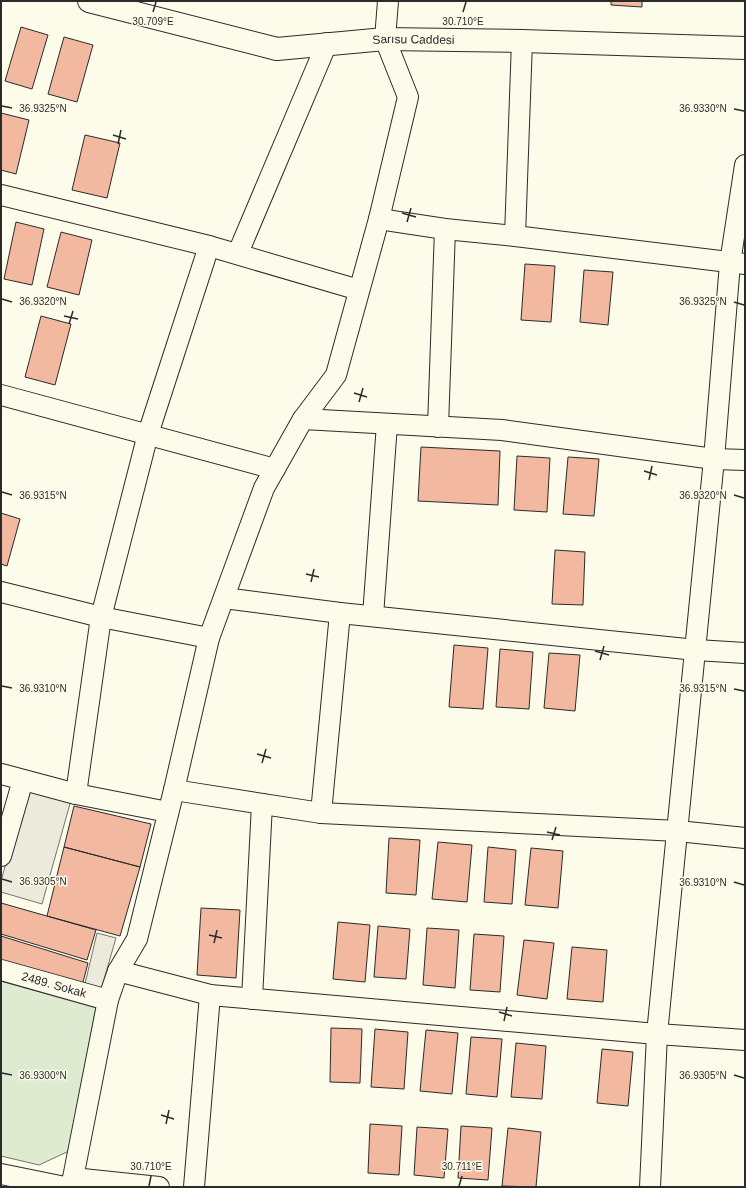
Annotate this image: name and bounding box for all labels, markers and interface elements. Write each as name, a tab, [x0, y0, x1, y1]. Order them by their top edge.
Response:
text: 30.709°E	[132, 16, 174, 27]
text: 30.710°E	[442, 16, 484, 27]
street label: Sarısu Caddesi	[372, 32, 455, 47]
text: 36.9325°N	[19, 103, 67, 114]
text: 36.9330°N	[679, 103, 727, 114]
text: 36.9320°N	[19, 296, 67, 307]
text: 36.9325°N	[679, 296, 727, 307]
text: 36.9315°N	[19, 490, 67, 501]
text: 36.9320°N	[679, 490, 727, 501]
text: 36.9310°N	[19, 683, 67, 694]
text: 36.9315°N	[679, 683, 727, 694]
text: 36.9305°N	[19, 876, 67, 887]
text: 36.9310°N	[679, 877, 727, 888]
street label: 2489. Sokak	[20, 969, 89, 1001]
text: 36.9300°N	[19, 1070, 67, 1081]
text: 36.9305°N	[679, 1070, 727, 1081]
text: 30.710°E	[130, 1161, 172, 1172]
text: 30.711°E	[442, 1161, 483, 1172]

